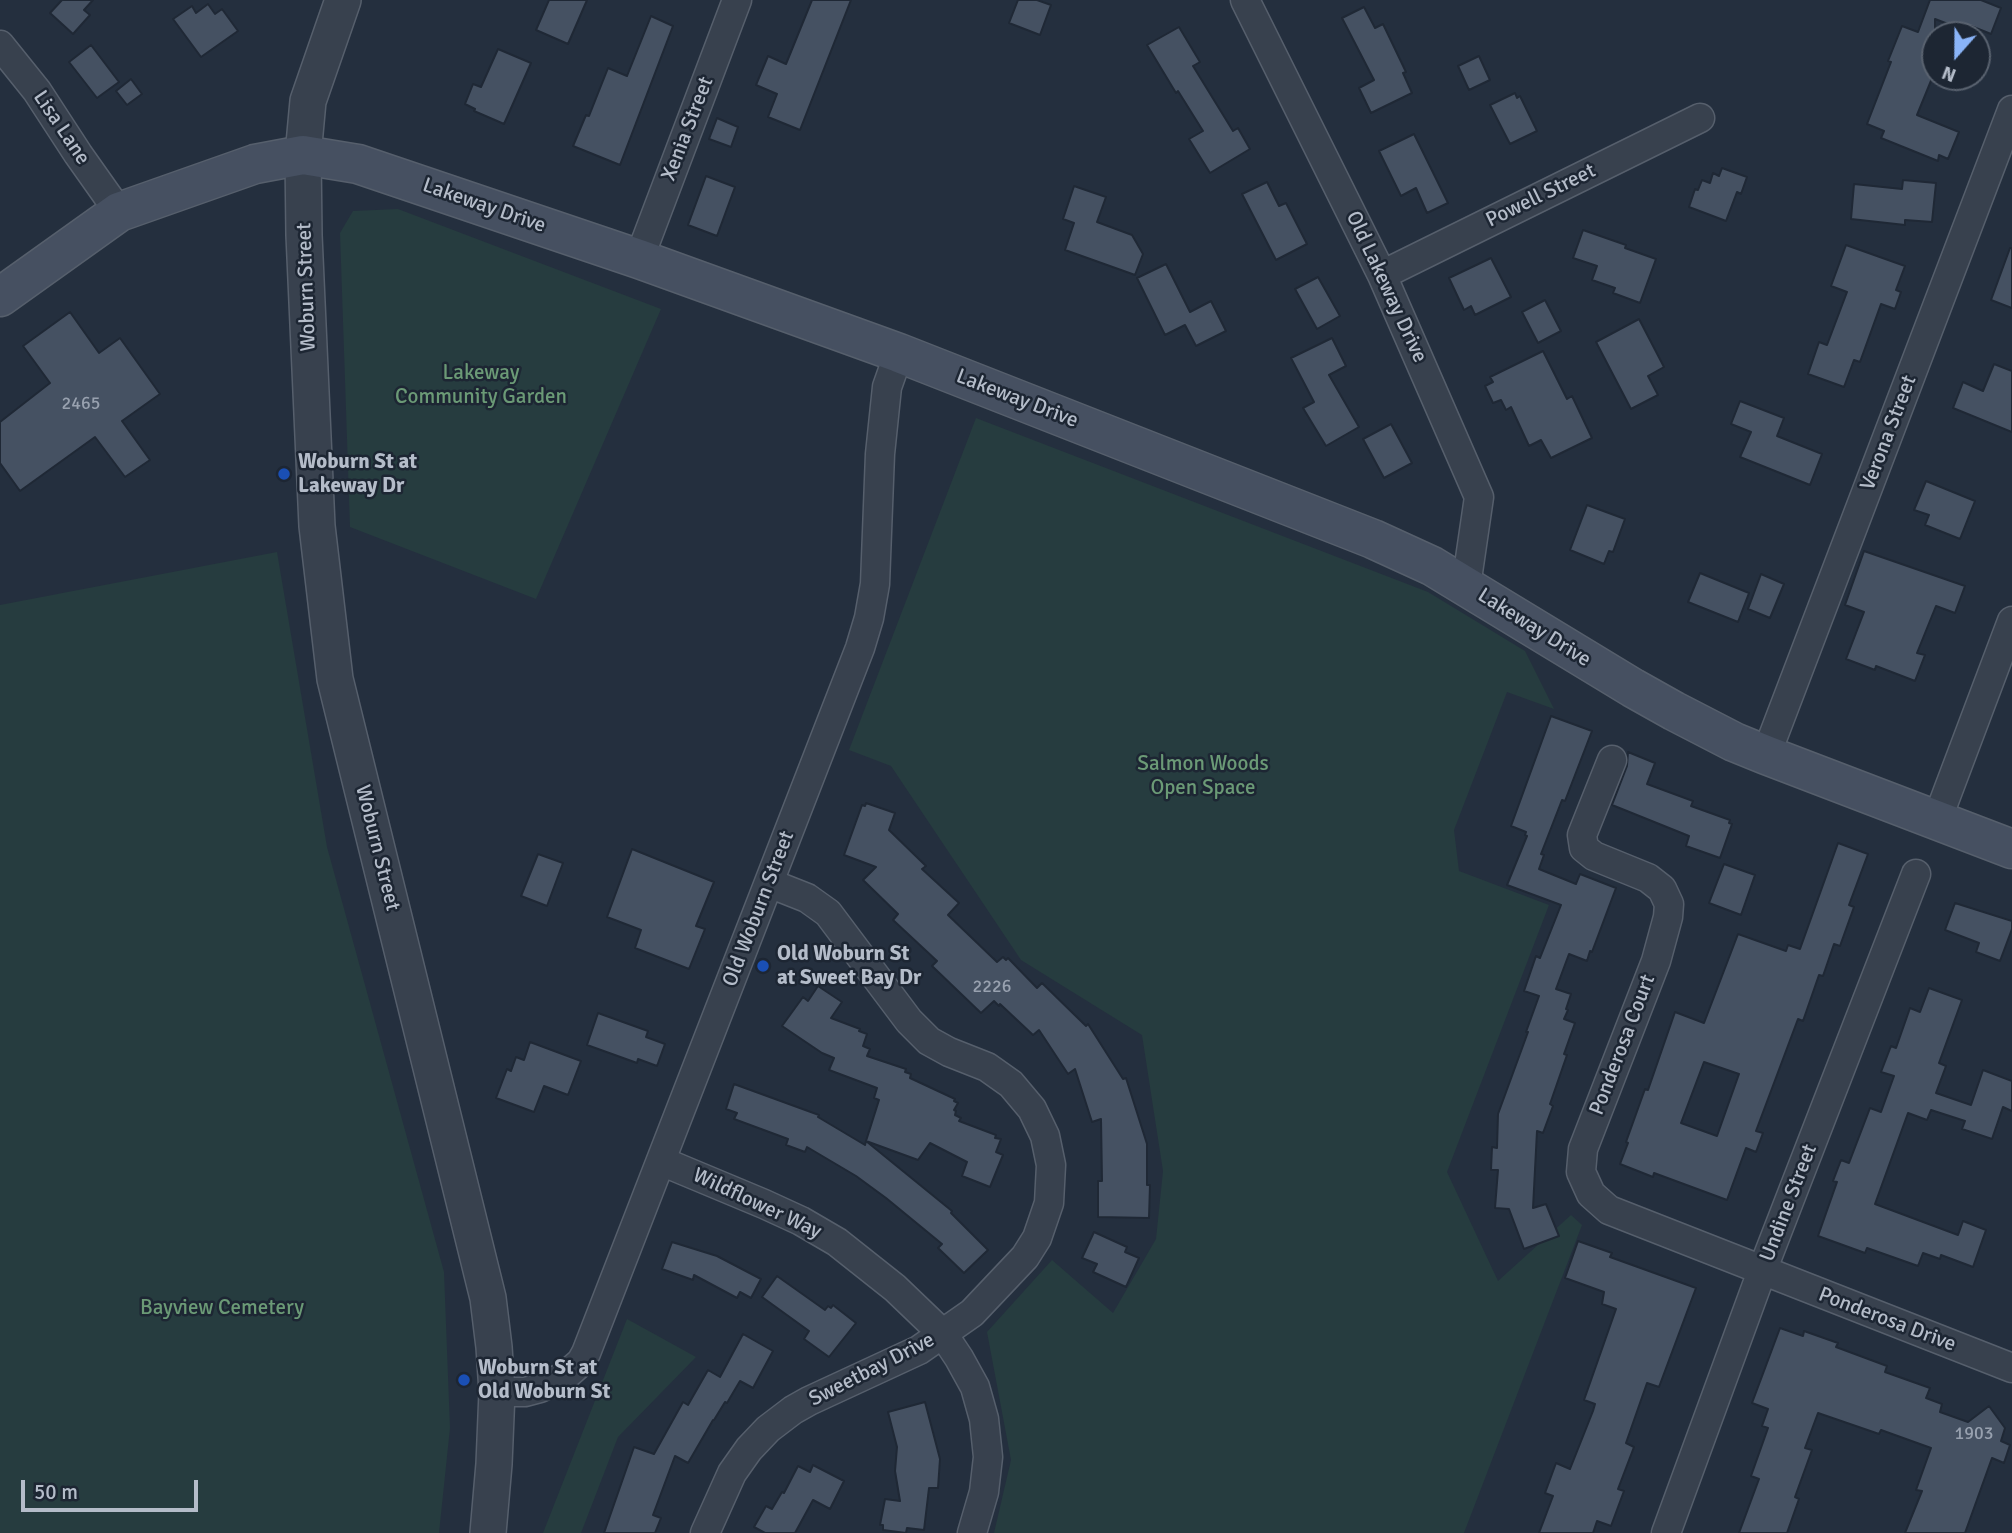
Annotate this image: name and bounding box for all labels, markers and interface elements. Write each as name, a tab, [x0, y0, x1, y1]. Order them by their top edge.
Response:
north arrow	[1921, 21, 1991, 91]
text: N	[1939, 60, 1960, 87]
street label: Xenia Street	[657, 73, 719, 185]
street label: Lisa Lane	[27, 86, 95, 170]
street label: Powell Street	[1482, 159, 1600, 233]
street label: Lakeway Drive	[419, 173, 549, 239]
street label: Old Lakeway Drive	[1340, 207, 1432, 367]
street label: Woburn Street	[292, 222, 322, 352]
park label: Lakeway Community Garden	[395, 360, 567, 410]
street label: Lakeway Drive	[952, 364, 1082, 434]
street label: Verona Street	[1856, 372, 1922, 494]
house number: 2465	[62, 393, 100, 415]
place label: Woburn St at Lakeway Dr	[298, 449, 417, 499]
marker: Woburn St at Lakeway Dr	[276, 466, 292, 482]
street label: Lakeway Drive	[1473, 583, 1595, 673]
park label: Salmon Woods Open Space	[1137, 751, 1269, 801]
street label: Woburn Street	[349, 782, 405, 914]
street label: Old Woburn Street	[718, 828, 800, 990]
place label: Old Woburn St at Sweet Bay Dr	[777, 941, 921, 991]
marker: Old Woburn St at Sweet Bay Dr	[755, 958, 771, 974]
street label: Ponderosa Court	[1585, 971, 1661, 1119]
house number: 2226	[973, 976, 1011, 998]
street label: Undine Street	[1755, 1141, 1823, 1265]
street label: Wildflower Way	[689, 1163, 825, 1245]
street label: Ponderosa Drive	[1815, 1282, 1959, 1358]
park label: Bayview Cemetery	[140, 1295, 304, 1321]
street label: Sweetbay Drive	[805, 1328, 939, 1412]
place label: Woburn St at Old Woburn St	[478, 1355, 610, 1405]
marker: Woburn St at Old Woburn St	[456, 1372, 472, 1388]
house number: 1903	[1955, 1423, 1993, 1445]
scale bar	[24, 1466, 201, 1510]
text: 50 m	[34, 1479, 78, 1505]

